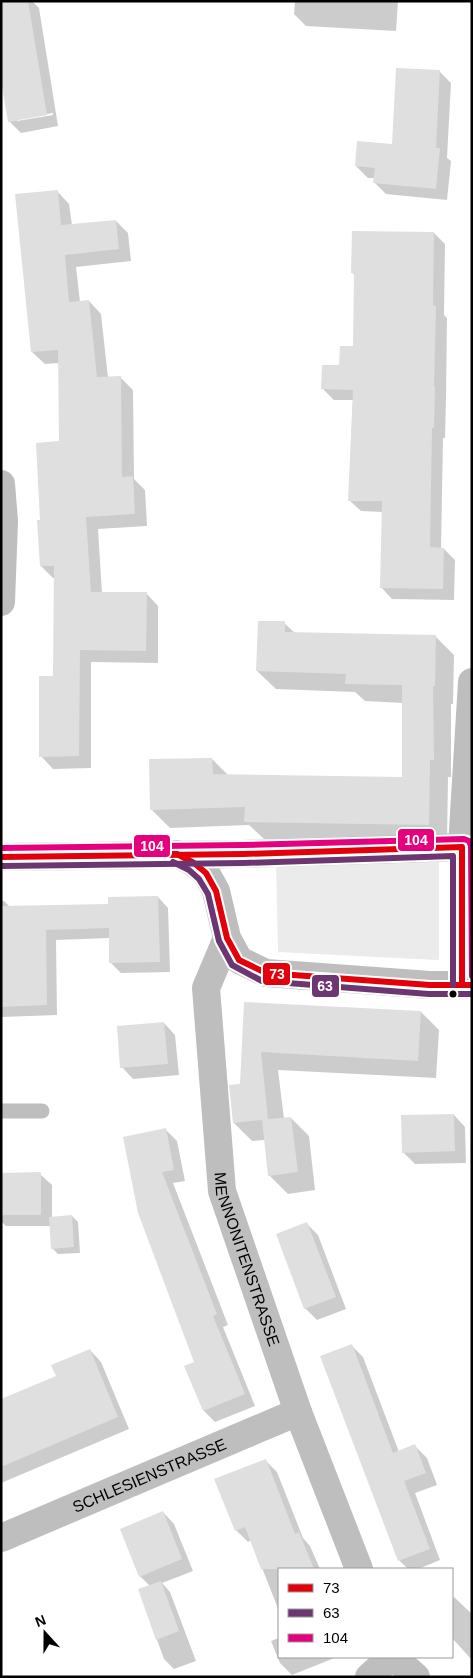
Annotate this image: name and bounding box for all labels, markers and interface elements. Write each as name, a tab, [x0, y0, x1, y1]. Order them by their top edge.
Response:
line badge: 104	[397, 828, 435, 852]
text: 104	[404, 832, 428, 848]
line badge: 104	[133, 834, 171, 858]
text: 104	[140, 838, 164, 854]
line badge: 73	[262, 962, 291, 986]
text: 73	[269, 966, 285, 982]
line badge: 63	[311, 974, 340, 998]
text: 63	[317, 978, 333, 994]
unlabelled marker	[448, 989, 458, 999]
street label: MENNONITENSTRASSE	[212, 1171, 283, 1348]
street label: SCHLESIENSTRASSE	[70, 1435, 229, 1516]
legend	[278, 1568, 453, 1658]
text: 73	[323, 1579, 340, 1596]
text: 63	[323, 1604, 340, 1621]
north arrow	[20, 1608, 70, 1658]
text: N	[33, 1612, 48, 1630]
text: 104	[323, 1629, 348, 1646]

